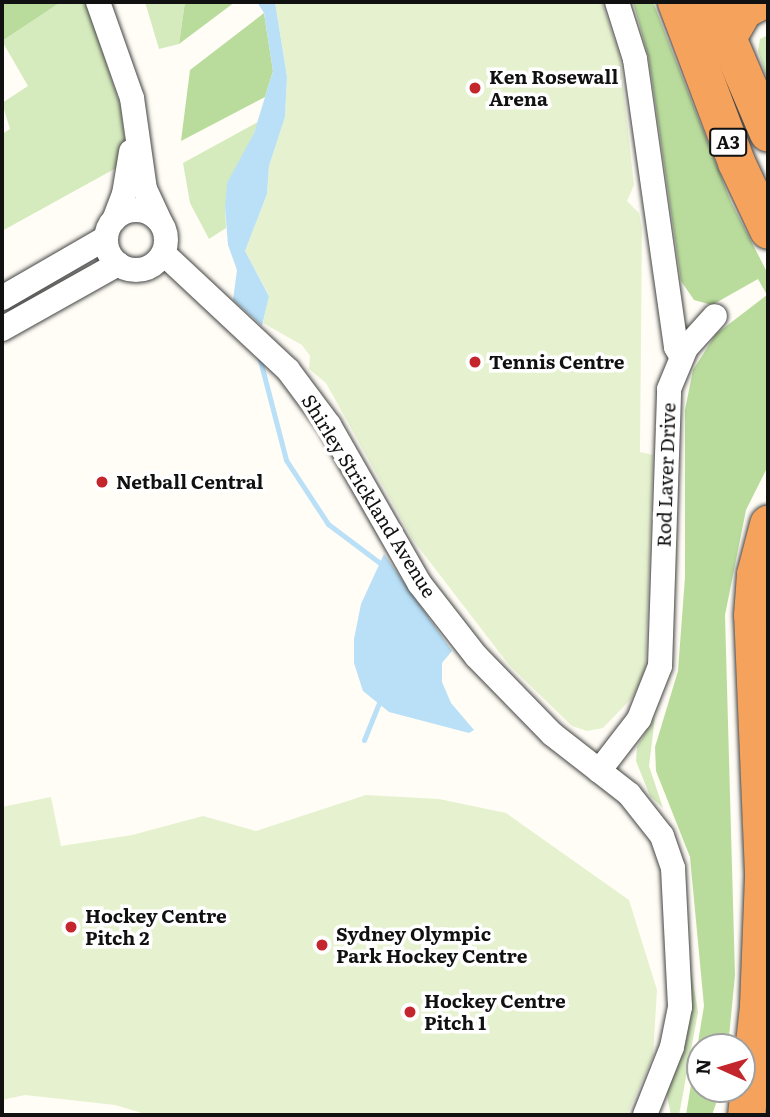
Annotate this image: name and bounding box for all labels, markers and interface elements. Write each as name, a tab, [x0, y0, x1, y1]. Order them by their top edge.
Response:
place label: Ken Rosewall Arena	[489, 66, 618, 110]
marker: Ken Rosewall Arena	[467, 80, 483, 96]
road number: A3	[709, 127, 747, 156]
place label: Tennis Centre	[489, 351, 625, 373]
marker: Tennis Centre	[467, 354, 483, 370]
street label: Shirley Strickland Avenue	[297, 390, 441, 602]
street label: Rod Laver Drive	[652, 402, 680, 548]
place label: Netball Central	[116, 471, 263, 493]
marker: Netball Central	[94, 474, 110, 490]
place label: Hockey Centre Pitch 2	[85, 905, 227, 949]
marker: Hockey Centre Pitch 2	[63, 919, 79, 935]
place label: Sydney Olympic Park Hockey Centre	[336, 923, 527, 967]
marker: Sydney Olympic Park Hockey Centre	[314, 937, 330, 953]
place label: Hockey Centre Pitch 1	[424, 990, 566, 1034]
marker: Hockey Centre Pitch 1	[402, 1004, 418, 1020]
north arrow	[686, 1033, 756, 1103]
text: N	[688, 1058, 717, 1076]

